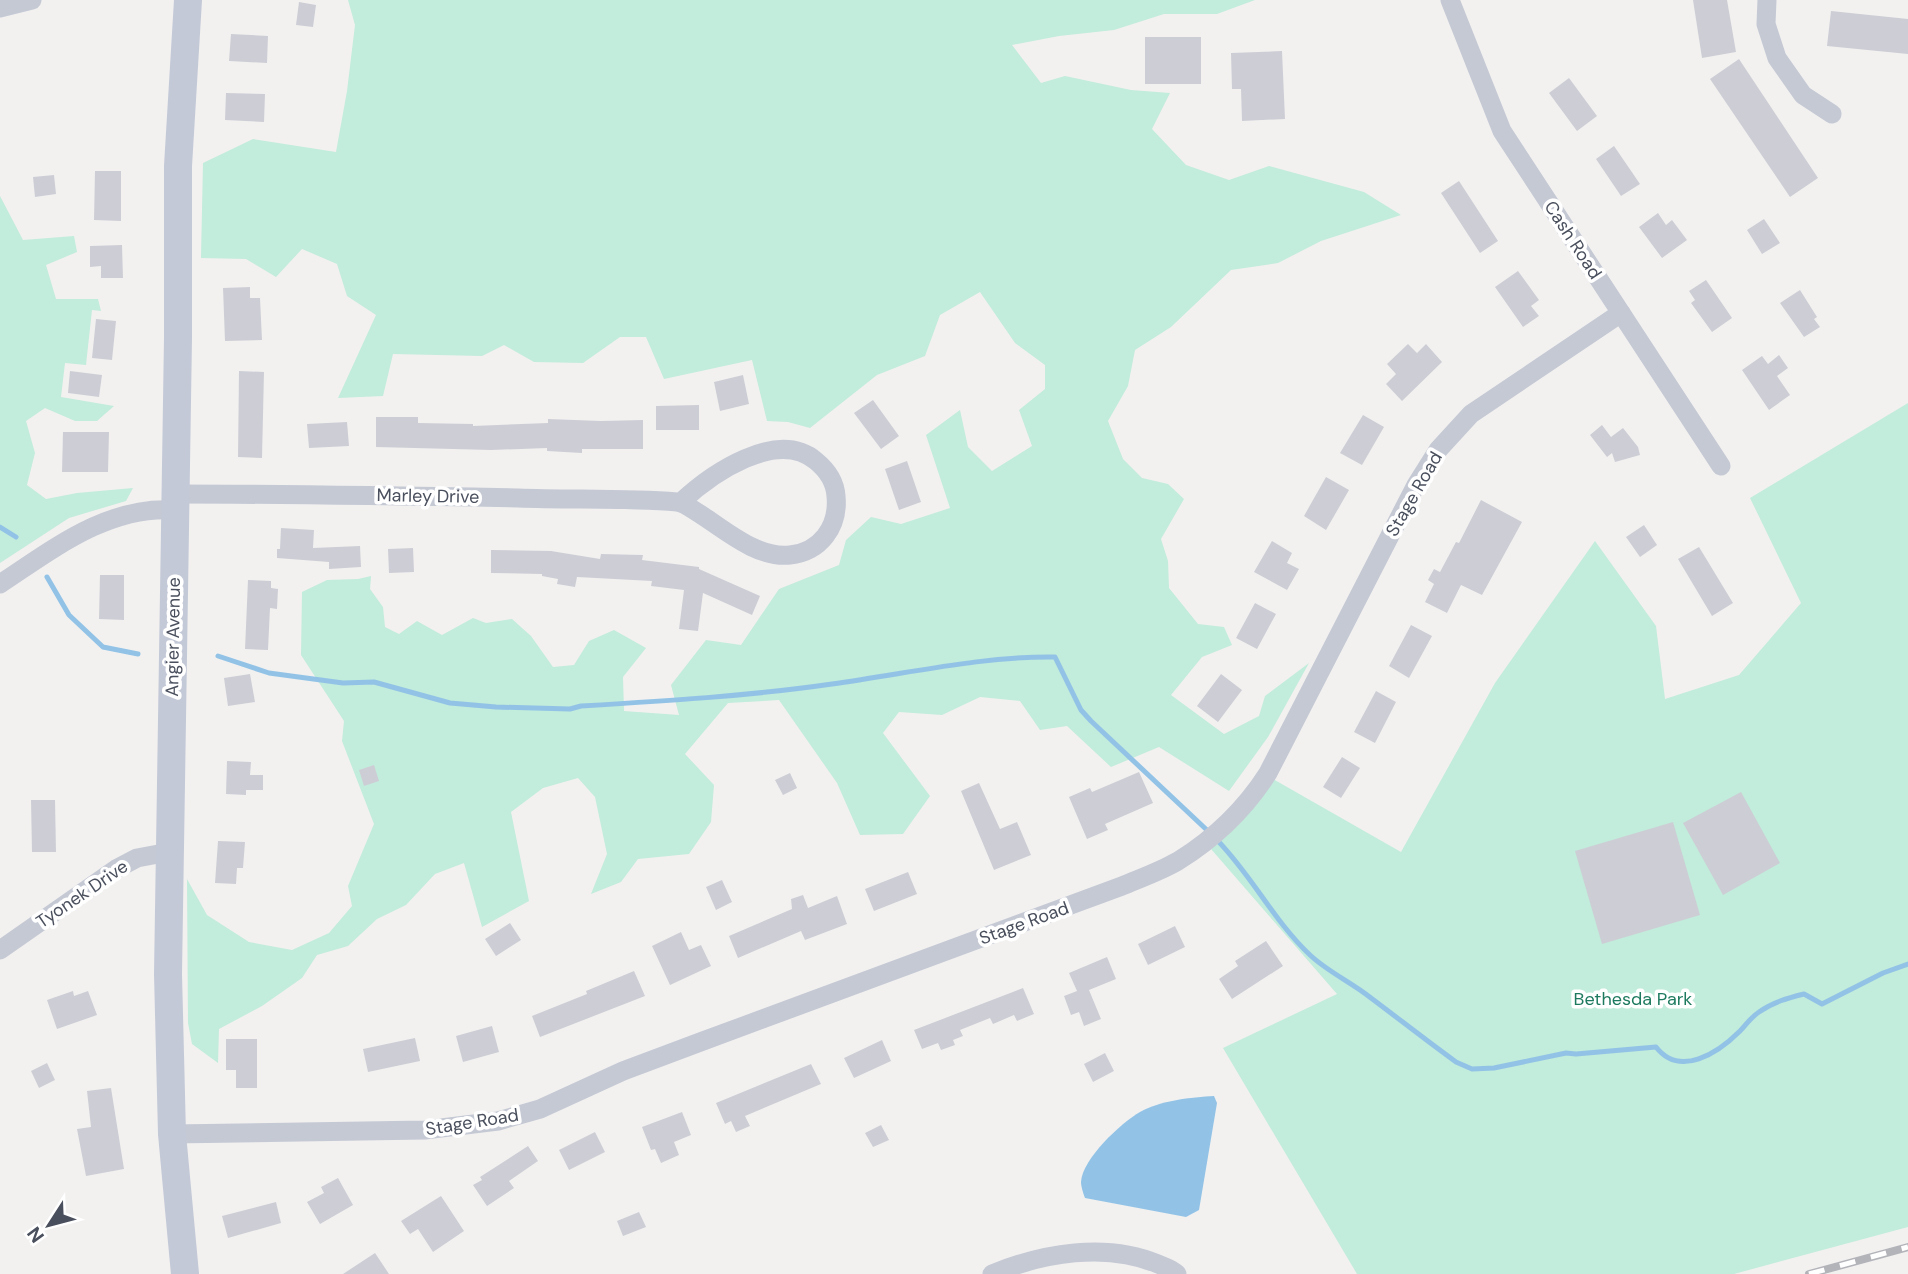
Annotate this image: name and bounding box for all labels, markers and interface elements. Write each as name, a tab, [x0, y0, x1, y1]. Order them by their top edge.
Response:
street label: Cash Road	[1539, 196, 1607, 284]
street label: Stage Road	[1380, 447, 1448, 541]
street label: Marley Drive	[376, 483, 480, 509]
street label: Angier Avenue	[160, 577, 186, 697]
street label: Tyonek Drive	[31, 854, 133, 934]
street label: Stage Road	[976, 896, 1072, 950]
park label: Bethesda Park	[1574, 987, 1692, 1011]
street label: Stage Road	[424, 1103, 520, 1141]
north arrow	[14, 1190, 84, 1260]
text: N	[21, 1222, 50, 1248]

